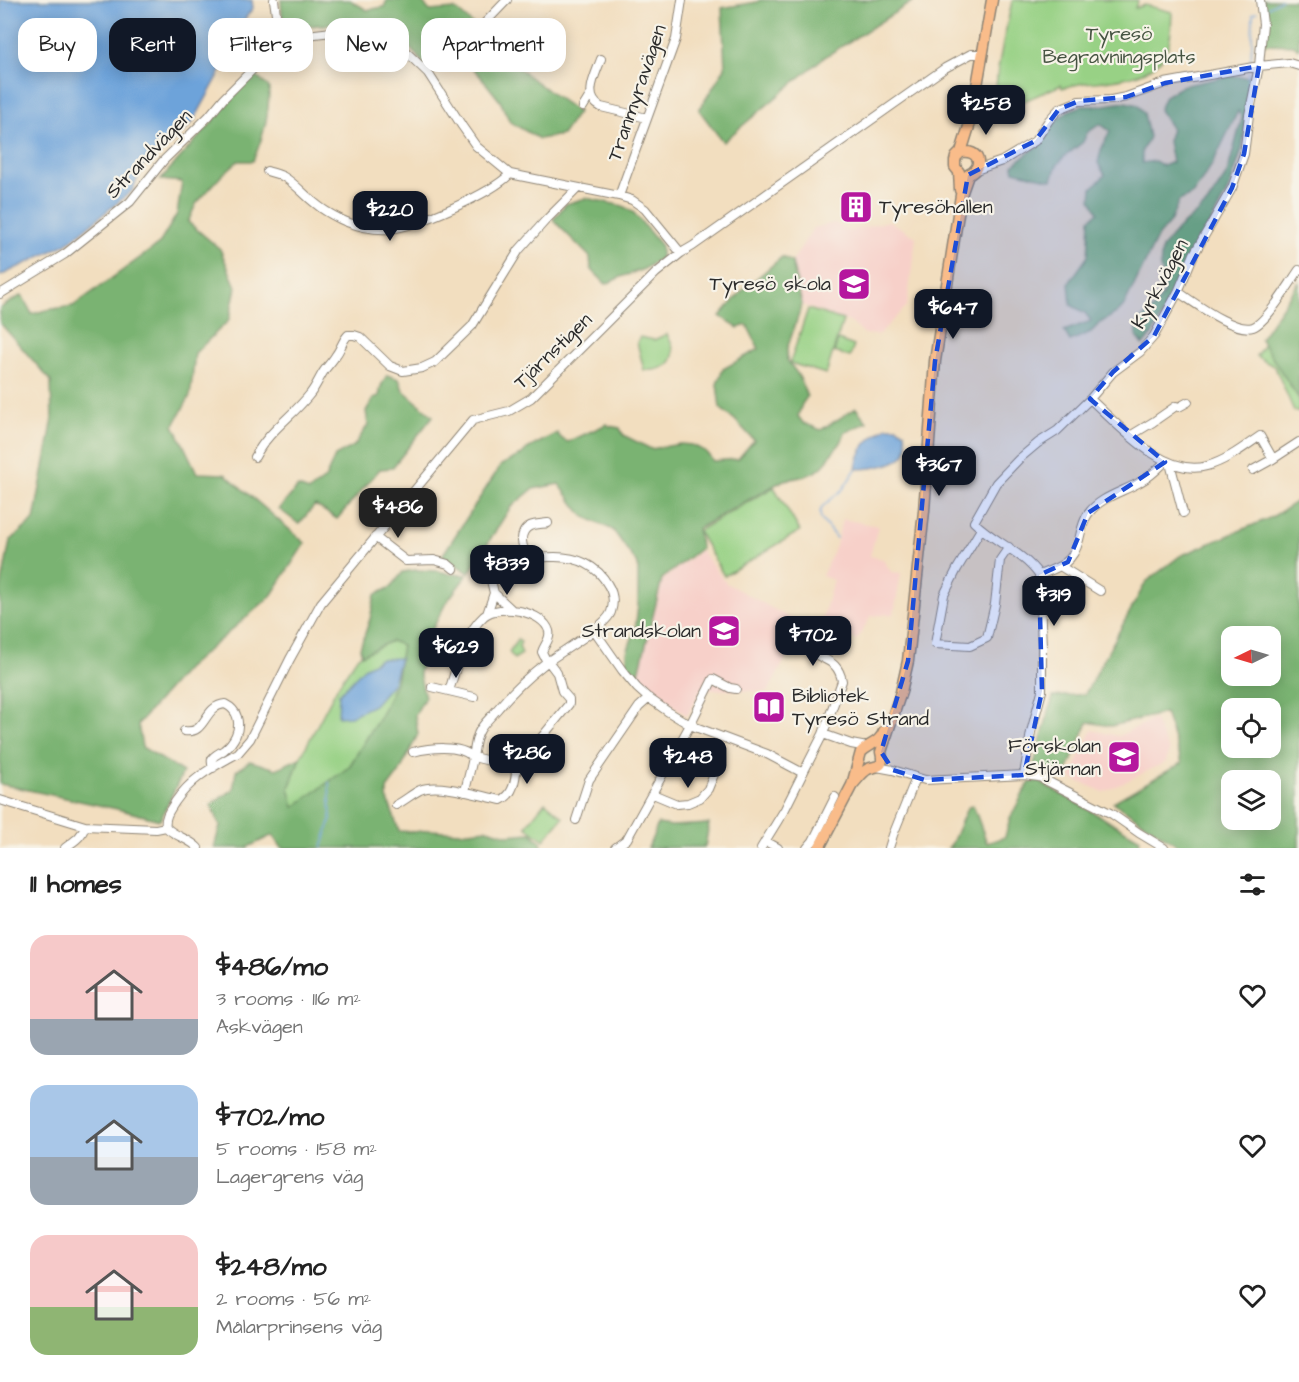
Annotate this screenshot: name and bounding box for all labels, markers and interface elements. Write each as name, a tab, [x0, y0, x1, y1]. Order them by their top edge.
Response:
chip: Buy	[18, 18, 97, 72]
chip: Rent	[109, 18, 196, 72]
chip: Filters	[208, 18, 313, 72]
chip: New	[325, 18, 409, 72]
chip: Apartment	[421, 18, 566, 72]
park label: Tyresö Begravningsplats	[1043, 20, 1195, 72]
street label: Tranmyravägen	[600, 21, 674, 166]
pin: $258	[950, 85, 1022, 136]
text: $258	[961, 90, 1011, 118]
street label: Strandvägen	[99, 103, 199, 205]
building icon: Tyresöhallen	[838, 189, 874, 225]
pin: $220	[354, 191, 426, 242]
place label: Tyresöhallen	[879, 193, 993, 222]
text: $220	[367, 196, 413, 224]
street label: Kyrkvägen	[1125, 234, 1196, 334]
school or university icon: Tyresö skola	[836, 266, 872, 302]
place label: Tyresö skola	[710, 270, 831, 299]
pin: $647	[917, 289, 989, 340]
text: $647	[928, 294, 978, 322]
street label: Tjärnstigen	[507, 306, 599, 396]
pin: $367	[903, 446, 975, 497]
text: $367	[916, 451, 962, 479]
pin: $486	[362, 488, 434, 539]
text: $486	[373, 493, 423, 521]
pin: $839	[471, 545, 543, 596]
text: $839	[484, 550, 530, 578]
pin: $319	[1018, 576, 1090, 627]
text: $319	[1036, 581, 1072, 609]
school or university icon: Strandskolan	[706, 613, 742, 649]
pin: $702	[777, 616, 849, 667]
place label: Strandskolan	[582, 617, 701, 645]
text: $702	[789, 621, 837, 649]
north arrow	[1221, 626, 1281, 686]
map controls	[1221, 626, 1281, 830]
pin: $629	[420, 628, 492, 679]
text: $629	[433, 633, 479, 661]
place label: Bibliotek Tyresö Strand	[792, 682, 929, 734]
library icon: Bibliotek Tyresö Strand	[751, 689, 787, 725]
button: locate	[1221, 698, 1281, 758]
place label: Förskolan Stjärnan	[1008, 732, 1101, 783]
pin: $286	[491, 734, 563, 785]
pin: $248	[652, 738, 724, 789]
text: $286	[503, 739, 551, 767]
school or university icon: Förskolan Stjärnan	[1106, 739, 1142, 775]
text: $248	[663, 743, 713, 771]
button: layers	[1221, 770, 1281, 830]
text: 11 homes	[30, 866, 122, 902]
icon: filters	[1236, 868, 1269, 901]
text: $486/mo	[216, 949, 328, 985]
icon: home	[78, 959, 150, 1031]
icon: heart	[1236, 979, 1269, 1012]
text: 3 rooms · 116 m²	[216, 985, 361, 1013]
text: Askvägen	[216, 1013, 303, 1041]
text: $702/mo	[216, 1099, 324, 1135]
icon: home	[78, 1109, 150, 1181]
icon: heart	[1236, 1129, 1269, 1162]
text: 5 rooms · 158 m²	[216, 1135, 377, 1163]
text: Lagergrens väg	[216, 1163, 363, 1191]
text: $248/mo	[216, 1249, 327, 1285]
icon: home	[78, 1259, 150, 1331]
icon: heart	[1236, 1279, 1269, 1312]
text: 2 rooms · 56 m²	[216, 1285, 371, 1313]
text: Målarprinsens väg	[216, 1313, 382, 1341]

